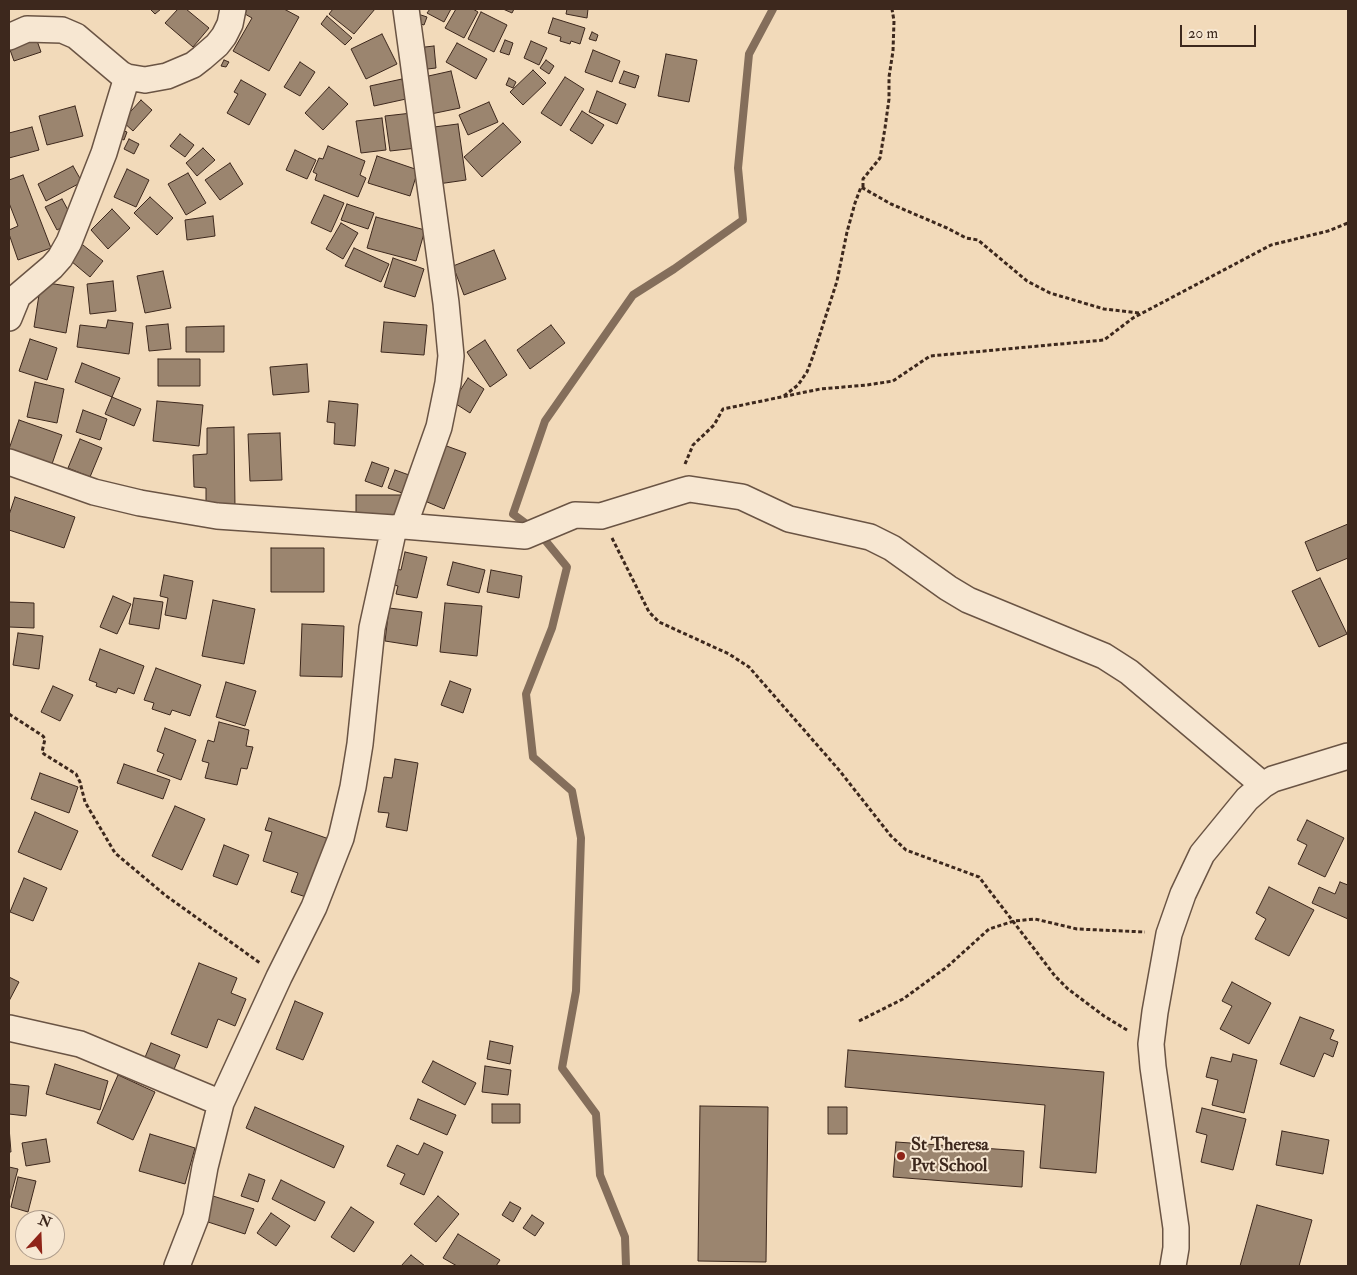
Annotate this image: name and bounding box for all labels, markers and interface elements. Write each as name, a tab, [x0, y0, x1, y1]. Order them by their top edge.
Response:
scale bar	[1182, 15, 1258, 47]
text: 20 m	[1188, 24, 1218, 43]
place label: St Theresa Pvt School	[911, 1135, 989, 1178]
marker: St Theresa Pvt School	[895, 1150, 907, 1162]
north arrow	[15, 1210, 65, 1260]
text: N	[36, 1211, 54, 1232]

